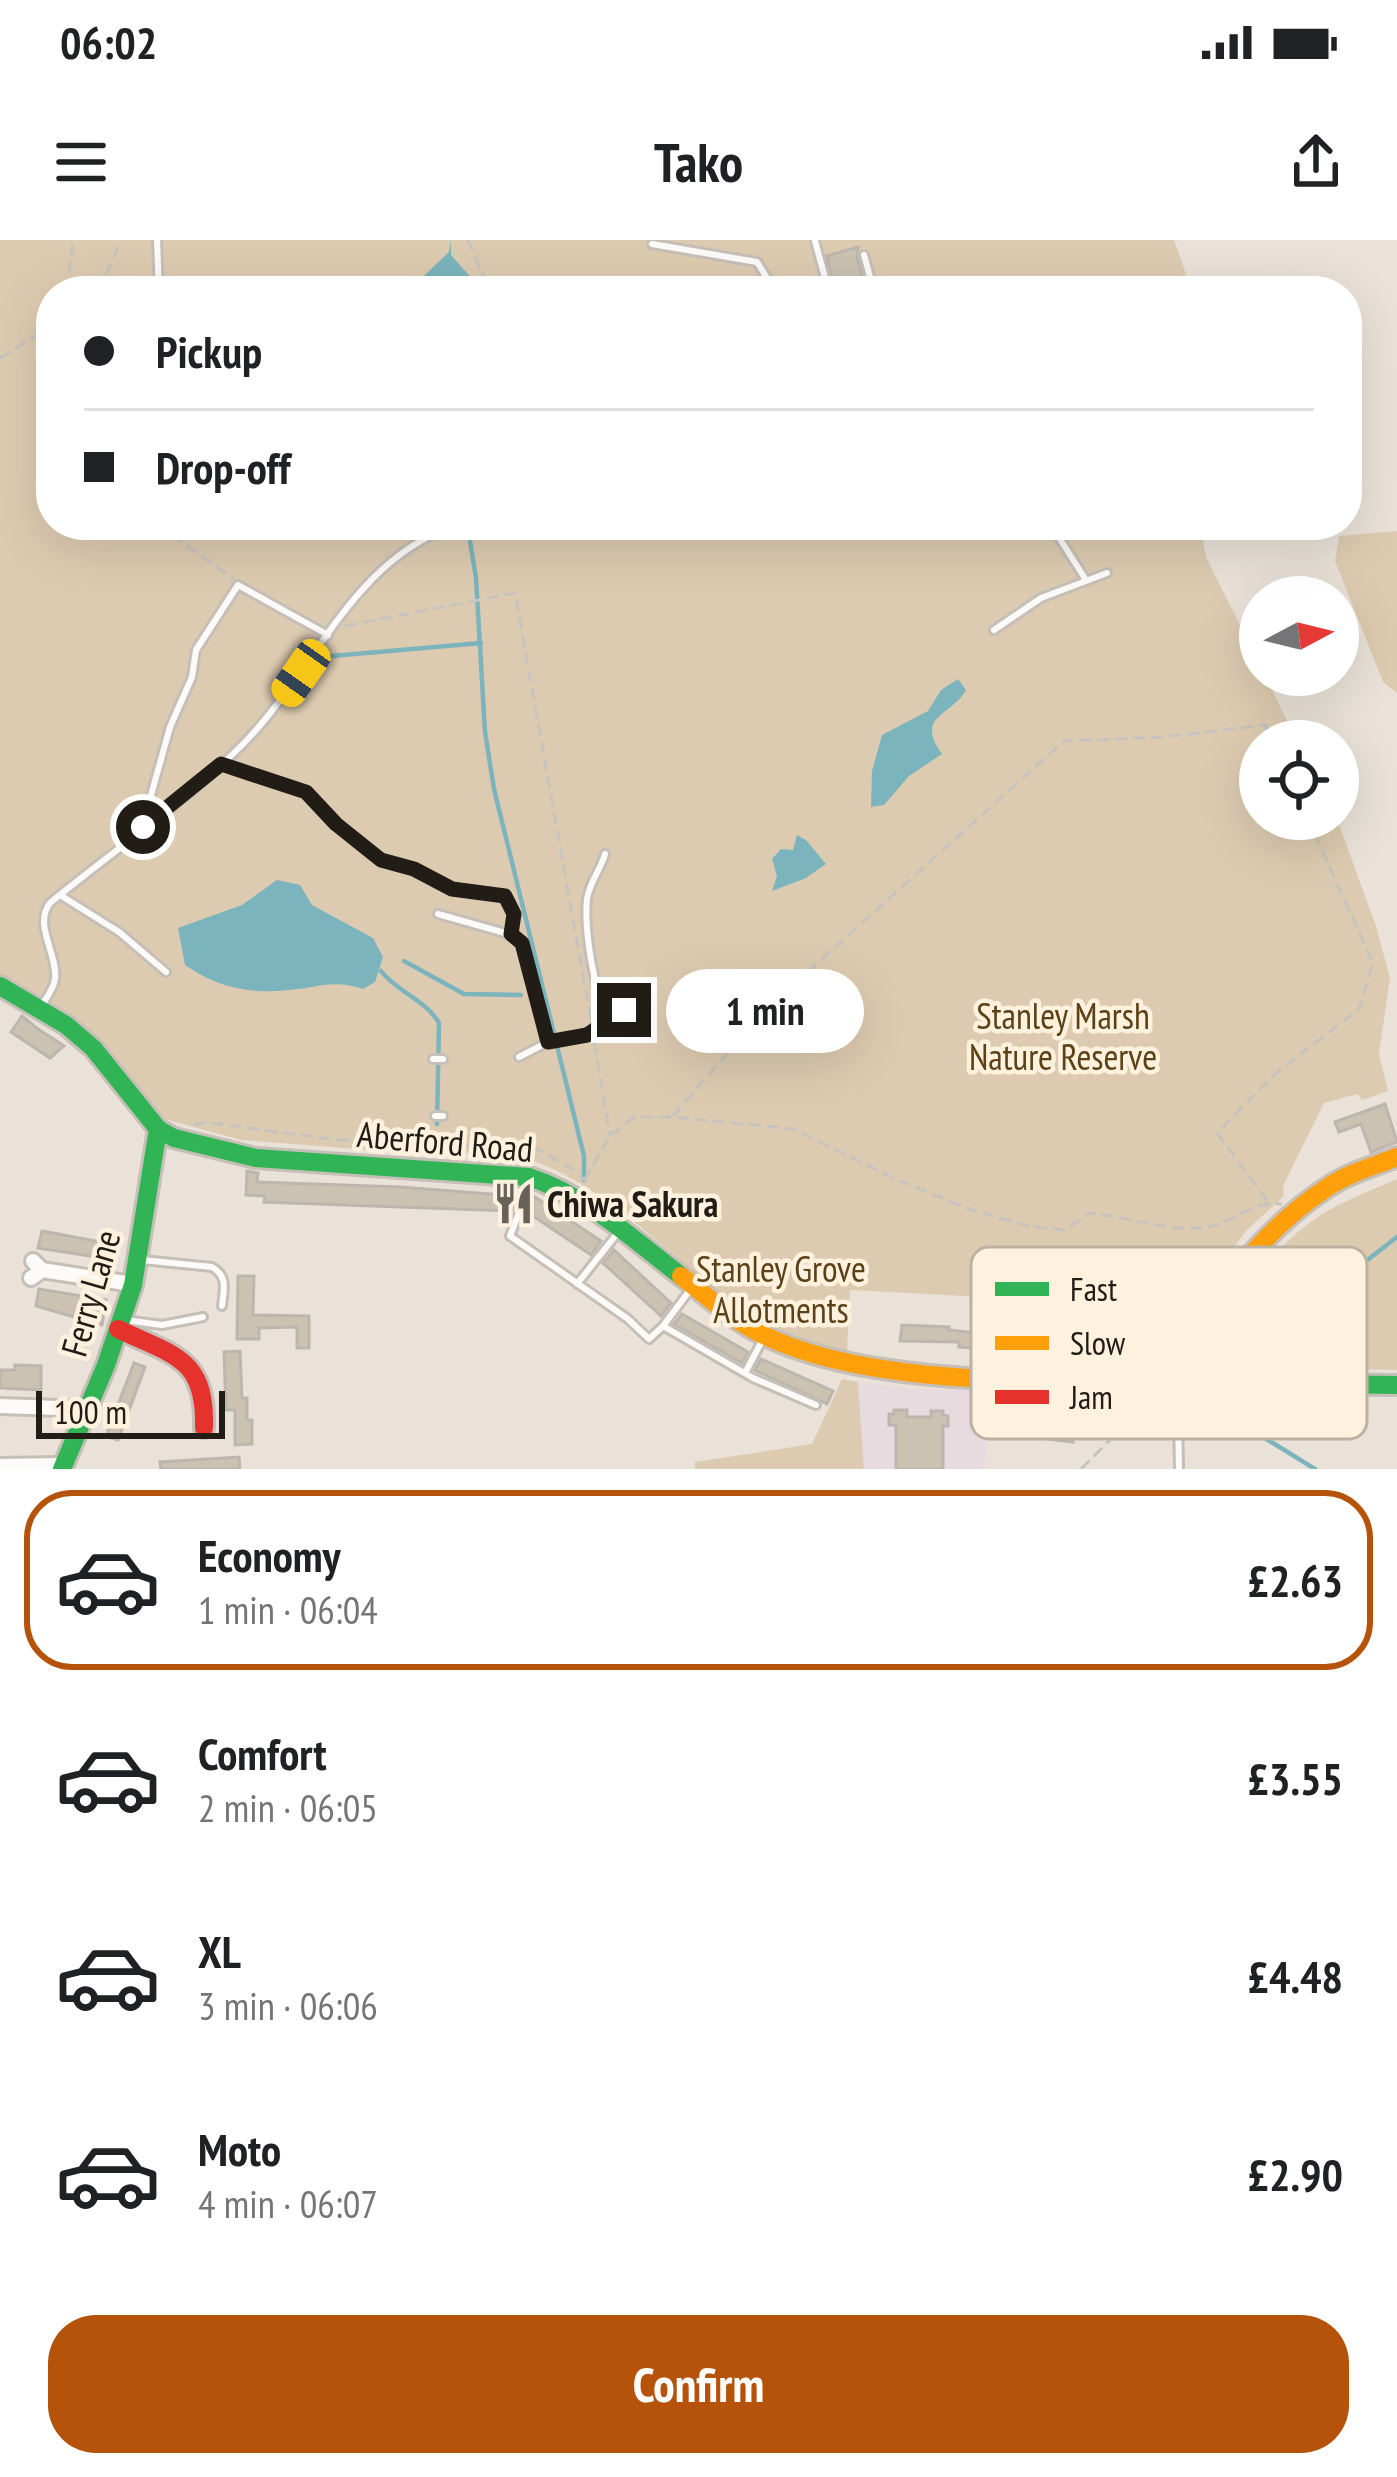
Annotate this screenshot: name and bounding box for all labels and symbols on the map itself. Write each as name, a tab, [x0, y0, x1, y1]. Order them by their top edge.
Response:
north arrow	[1239, 576, 1359, 696]
car	[266, 633, 336, 713]
route start	[116, 800, 170, 854]
callout: 1 min	[666, 968, 864, 1052]
route end	[597, 983, 651, 1037]
park label: Stanley Marsh Nature Reserve	[969, 992, 1157, 1080]
street label: Aberford Road	[355, 1110, 535, 1172]
restaurant icon: Chiwa Sakura	[490, 1180, 536, 1226]
place label: Chiwa Sakura	[547, 1180, 718, 1227]
street label: Ferry Lane	[50, 1224, 130, 1362]
park label: Stanley Grove Allotments	[696, 1245, 866, 1333]
legend	[971, 1247, 1367, 1439]
text: Fast	[1070, 1267, 1117, 1310]
text: Slow	[1070, 1321, 1126, 1364]
text: Jam	[1069, 1375, 1113, 1418]
scale bar	[36, 1385, 225, 1438]

